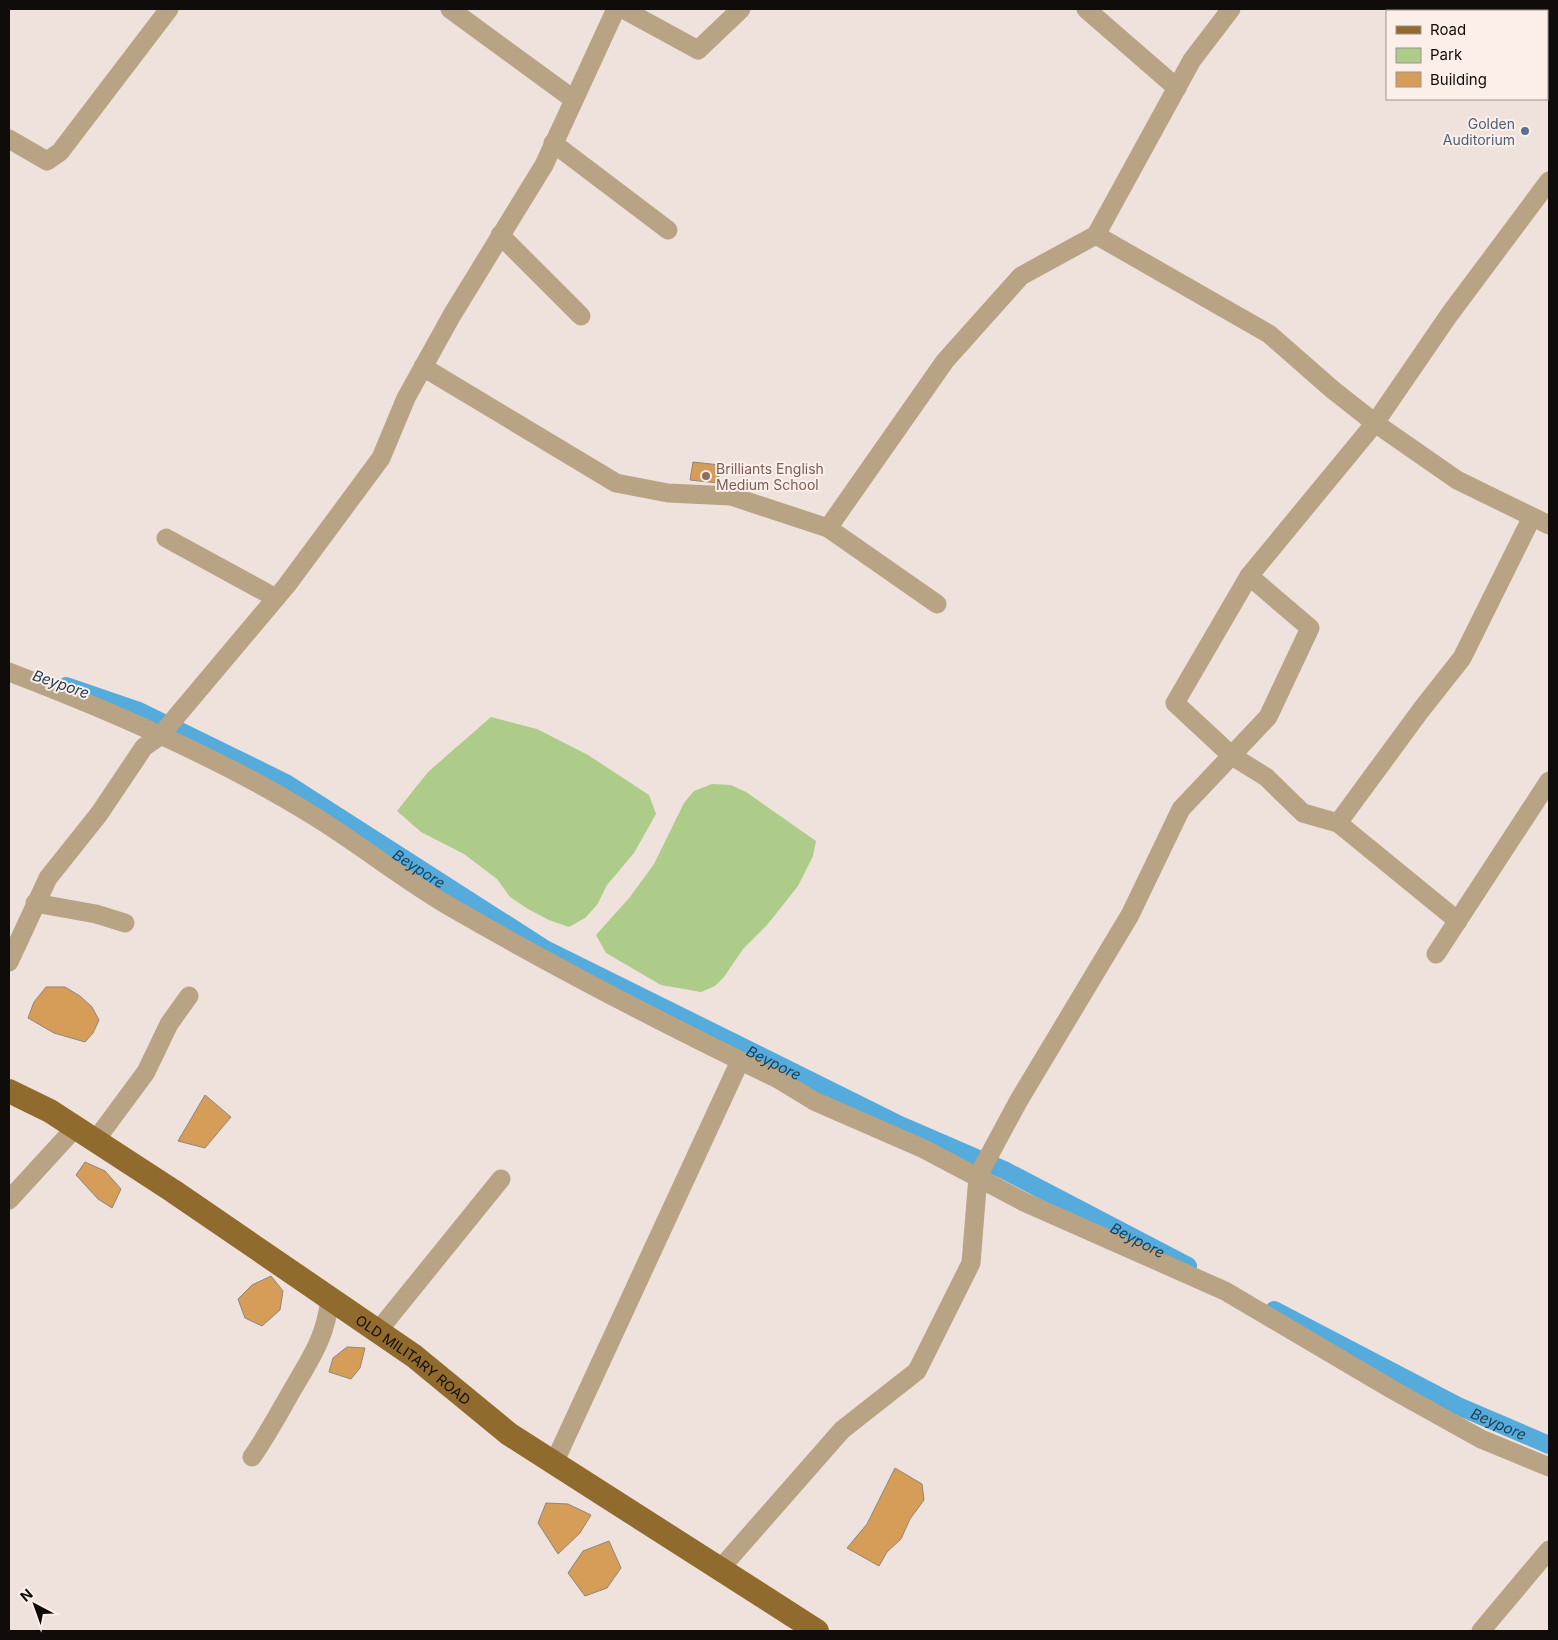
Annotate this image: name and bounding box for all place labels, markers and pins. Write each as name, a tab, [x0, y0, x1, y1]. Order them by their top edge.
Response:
place label: Golden Auditorium	[1443, 115, 1515, 148]
marker: Golden Auditorium	[1519, 125, 1531, 137]
place label: Brilliants English Medium School	[716, 460, 824, 493]
marker: Brilliants English Medium School	[700, 470, 712, 482]

